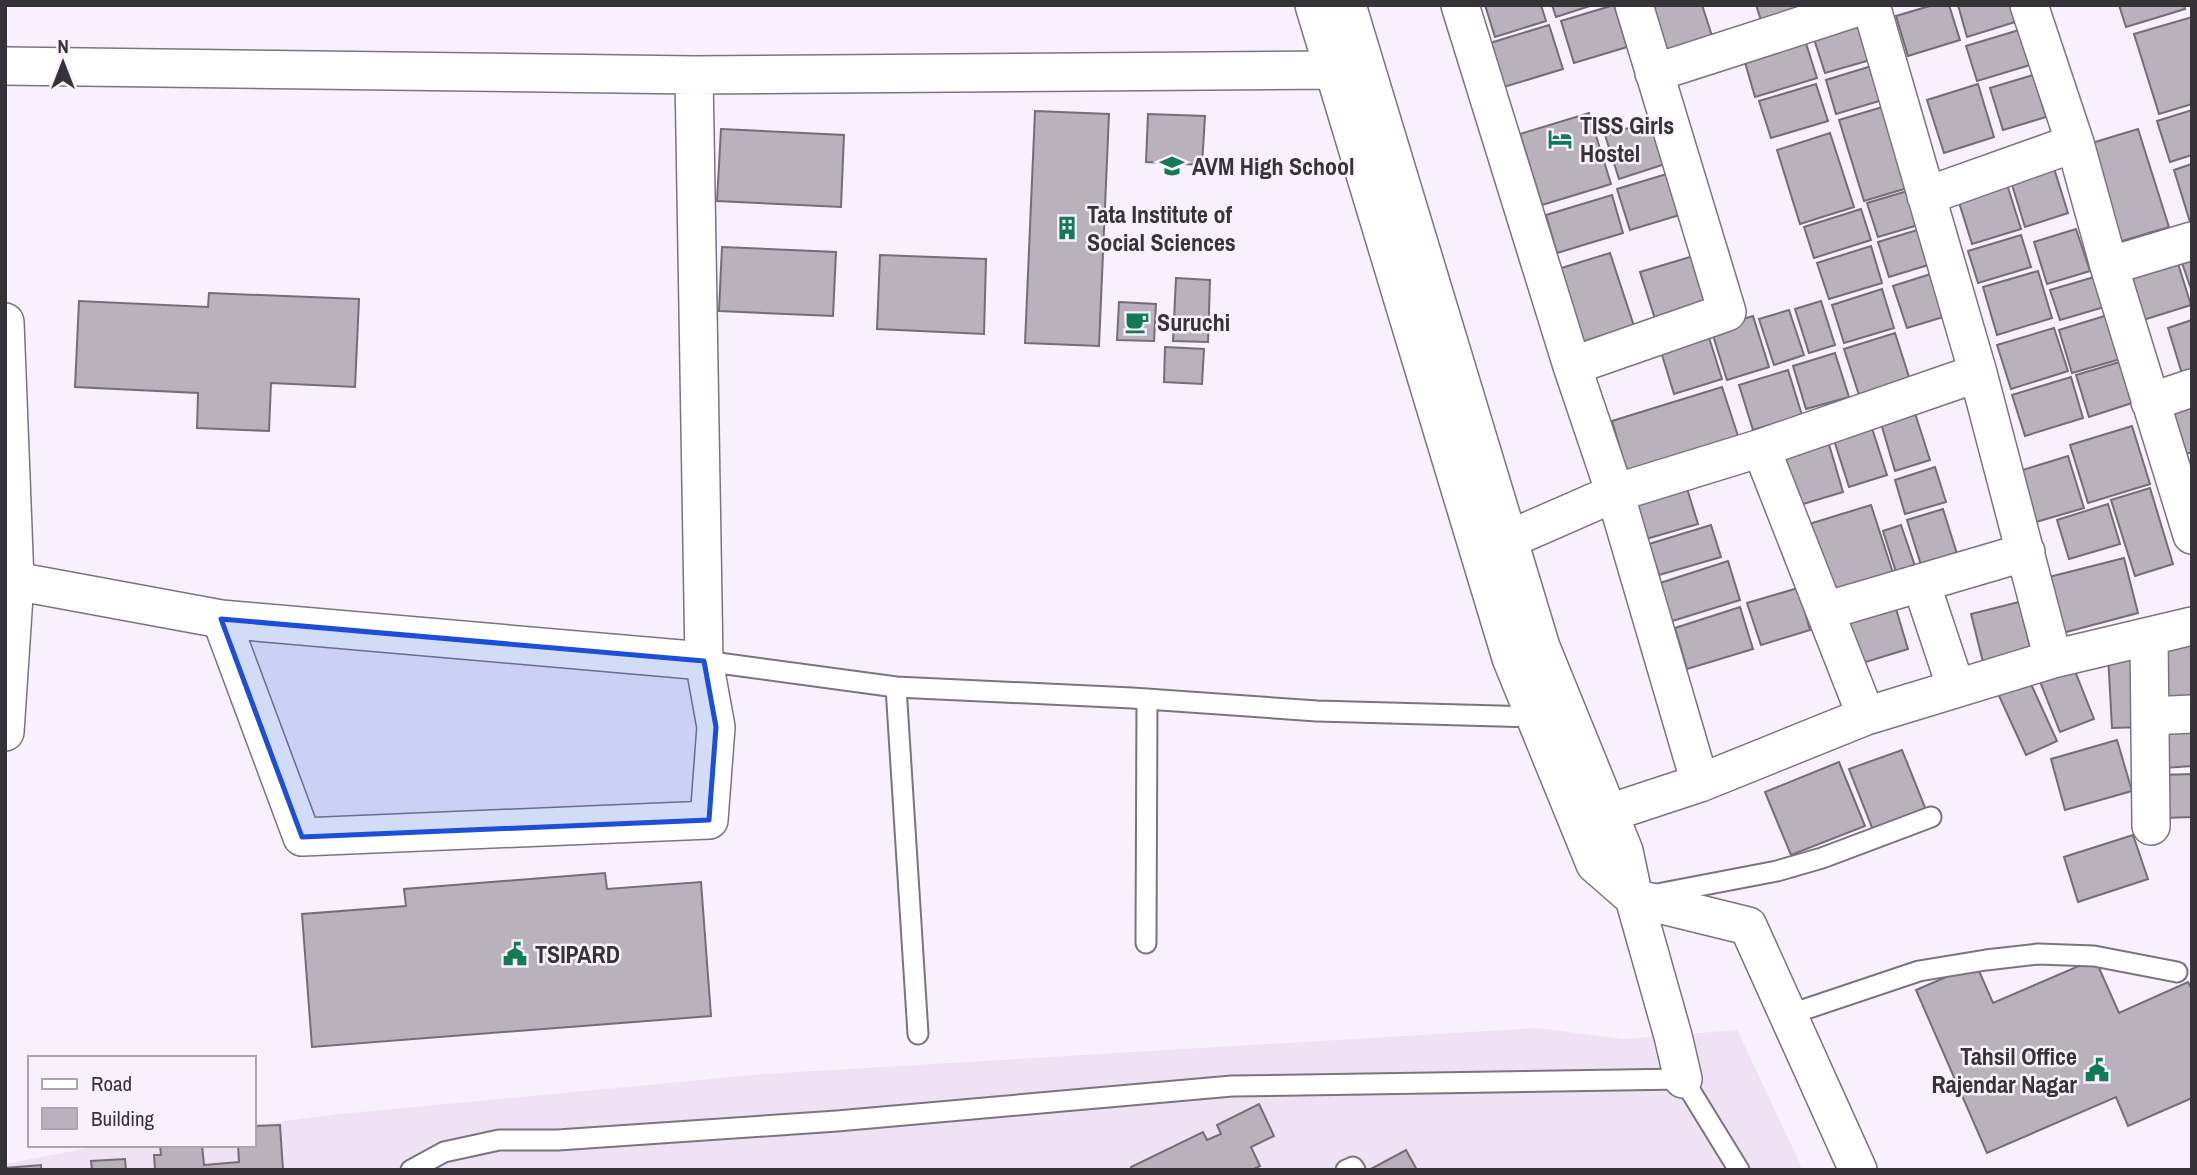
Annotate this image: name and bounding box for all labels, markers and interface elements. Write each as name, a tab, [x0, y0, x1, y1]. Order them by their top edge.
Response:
north arrow	[28, 28, 98, 98]
text: N	[57, 33, 69, 59]
place label: TISS Girls Hostel	[1580, 109, 1674, 169]
hotel icon: TISS Girls Hostel	[1546, 125, 1574, 153]
place label: AVM High School	[1192, 150, 1355, 182]
school or university icon: AVM High School	[1158, 152, 1186, 180]
place label: Tata Institute of Social Sciences	[1087, 198, 1236, 258]
building icon: Tata Institute of Social Sciences	[1053, 214, 1081, 242]
place label: Suruchi	[1157, 306, 1230, 338]
cafe icon: Suruchi	[1123, 308, 1151, 336]
place label: TSIPARD	[535, 938, 620, 970]
public building icon: TSIPARD	[501, 940, 529, 968]
place label: Tahsil Office Rajendar Nagar	[1932, 1040, 2077, 1100]
legend	[28, 1056, 256, 1147]
public building icon: Tahsil Office Rajendar Nagar	[2083, 1056, 2111, 1084]
text: Road	[91, 1069, 132, 1098]
text: Building	[91, 1104, 155, 1133]

